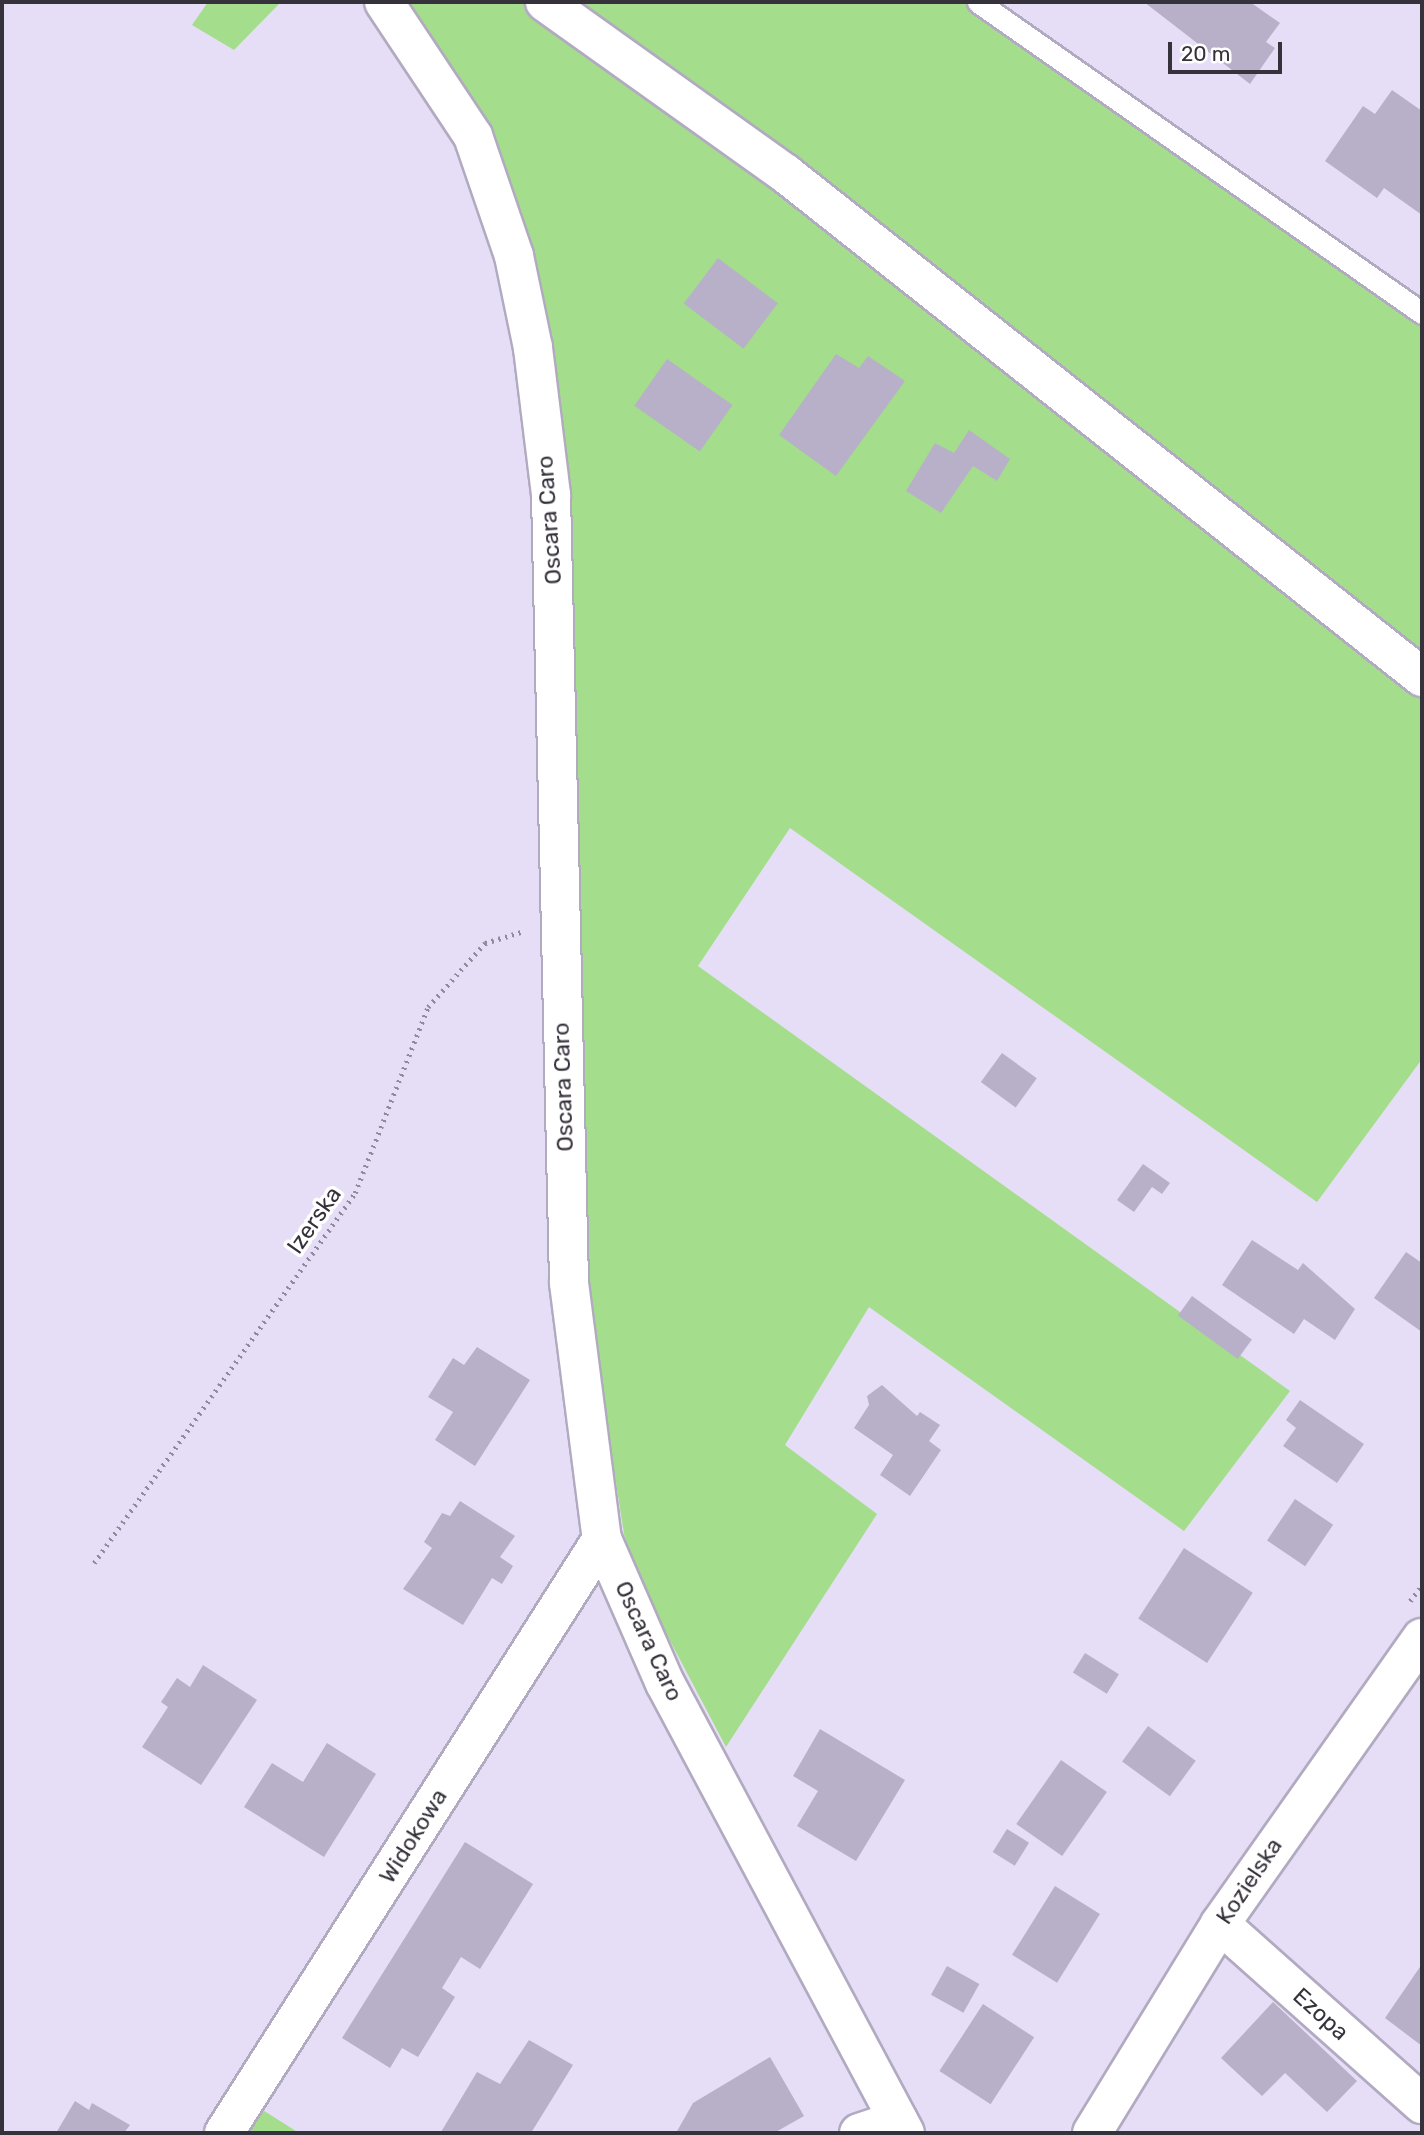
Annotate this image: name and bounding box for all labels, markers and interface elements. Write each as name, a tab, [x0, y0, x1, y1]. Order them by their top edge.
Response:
scale bar	[1172, 28, 1286, 72]
text: 20 m	[1181, 41, 1230, 66]
street label: Oscara Caro	[531, 455, 567, 585]
street label: Oscara Caro	[547, 1022, 579, 1152]
street label: Izerska	[281, 1181, 347, 1259]
street label: Oscara Caro	[609, 1577, 689, 1705]
street label: Widokowa	[373, 1784, 453, 1888]
street label: Kozielska	[1210, 1833, 1288, 1929]
street label: Ezopa	[1288, 1982, 1354, 2046]

